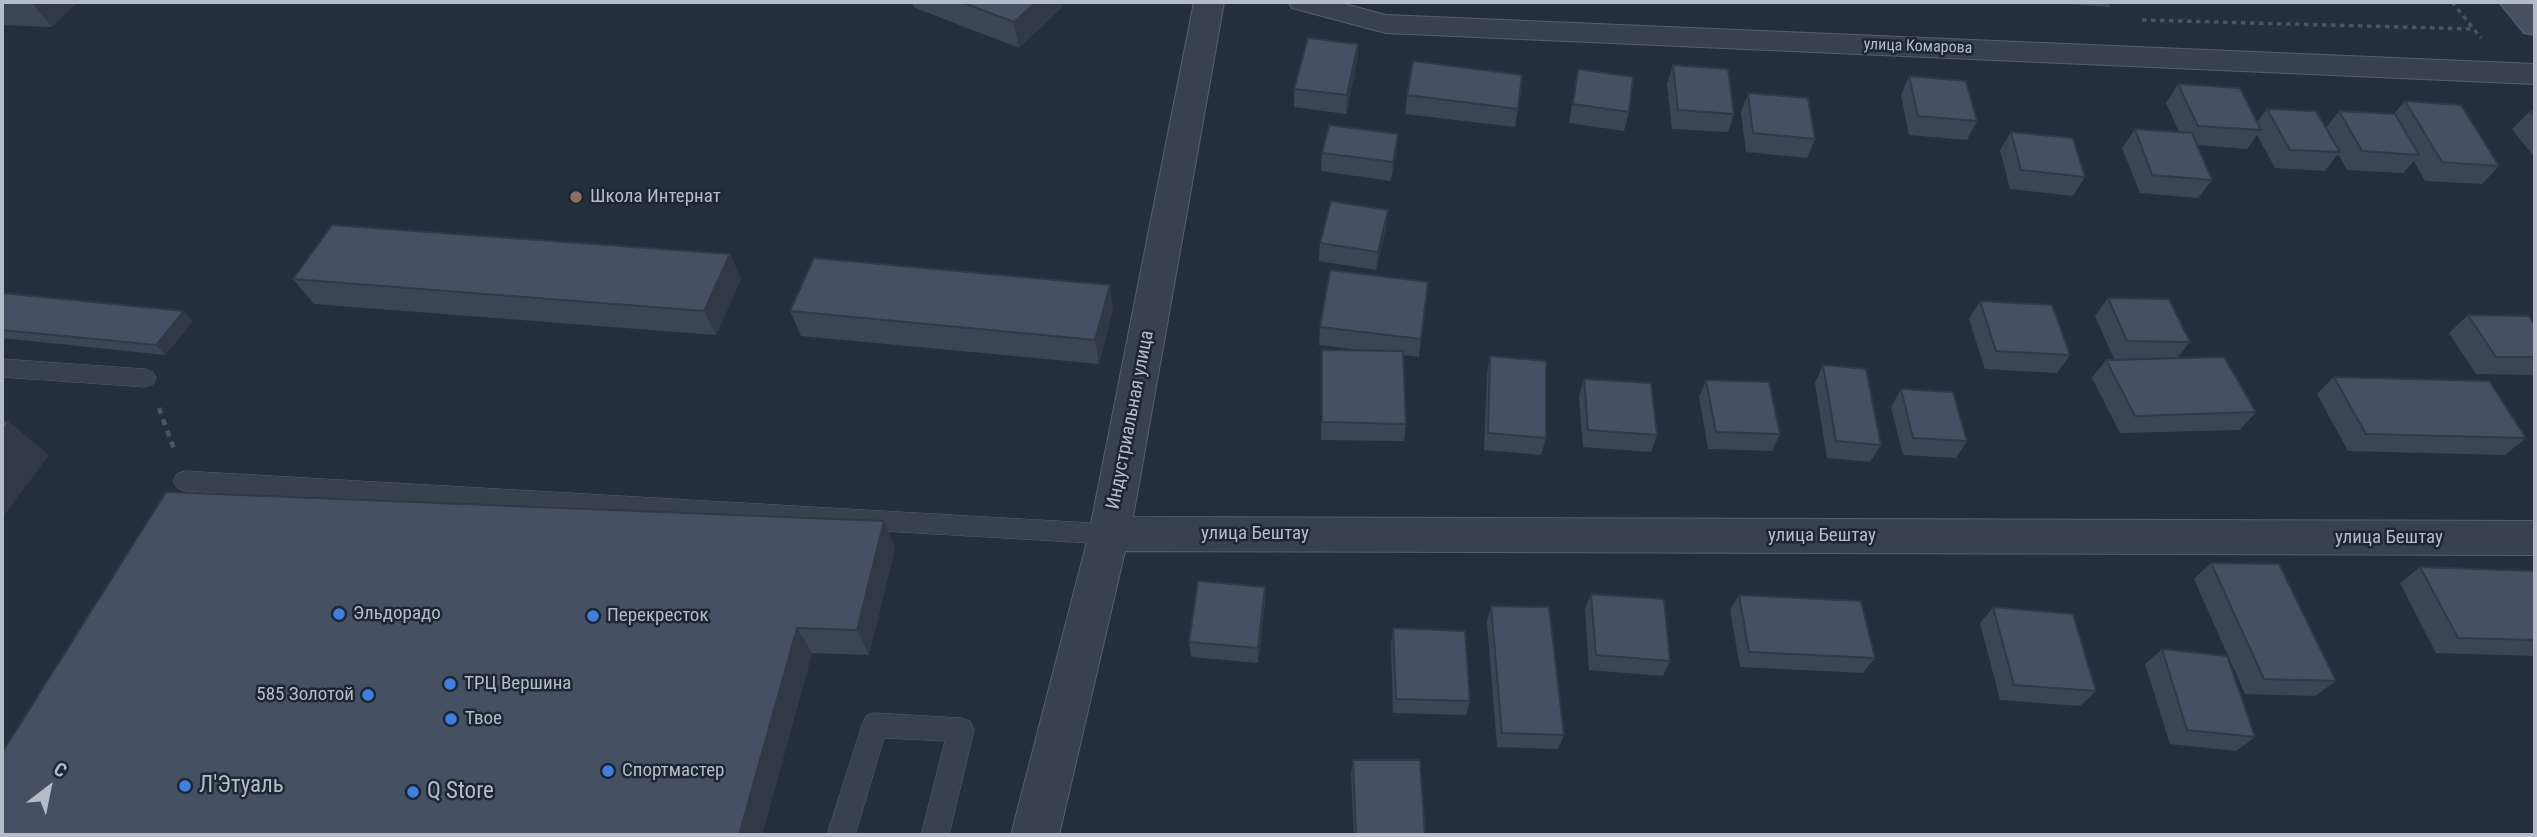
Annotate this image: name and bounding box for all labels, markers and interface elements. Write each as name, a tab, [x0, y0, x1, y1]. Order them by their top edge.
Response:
street label: улица Комарова	[1863, 36, 1973, 58]
place label: Школа Интернат	[590, 186, 721, 208]
marker: Школа Интернат	[568, 189, 584, 205]
street label: Индустриальная улица	[1102, 329, 1160, 511]
street label: улица Бештау	[1201, 523, 1309, 545]
street label: улица Бештау	[1768, 525, 1876, 547]
street label: улица Бештау	[2335, 527, 2443, 549]
place label: Эльдорадо	[353, 603, 441, 625]
place label: Перекресток	[607, 605, 709, 627]
marker: Эльдорадо	[331, 606, 347, 622]
marker: Перекресток	[585, 608, 601, 624]
place label: ТРЦ Вершина	[464, 673, 571, 695]
marker: ТРЦ Вершина	[442, 676, 458, 692]
place label: 585 Золотой	[256, 684, 354, 706]
marker: 585 Золотой	[360, 687, 376, 703]
place label: Твое	[465, 708, 502, 730]
marker: Твое	[443, 711, 459, 727]
north arrow	[14, 753, 84, 823]
text: С	[50, 757, 71, 782]
place label: Спортмастер	[622, 760, 724, 782]
marker: Спортмастер	[600, 763, 616, 779]
place label: Л'Этуаль	[199, 772, 284, 800]
marker: Л'Этуаль	[177, 778, 193, 794]
place label: Q Store	[427, 778, 494, 806]
marker: Q Store	[405, 784, 421, 800]

